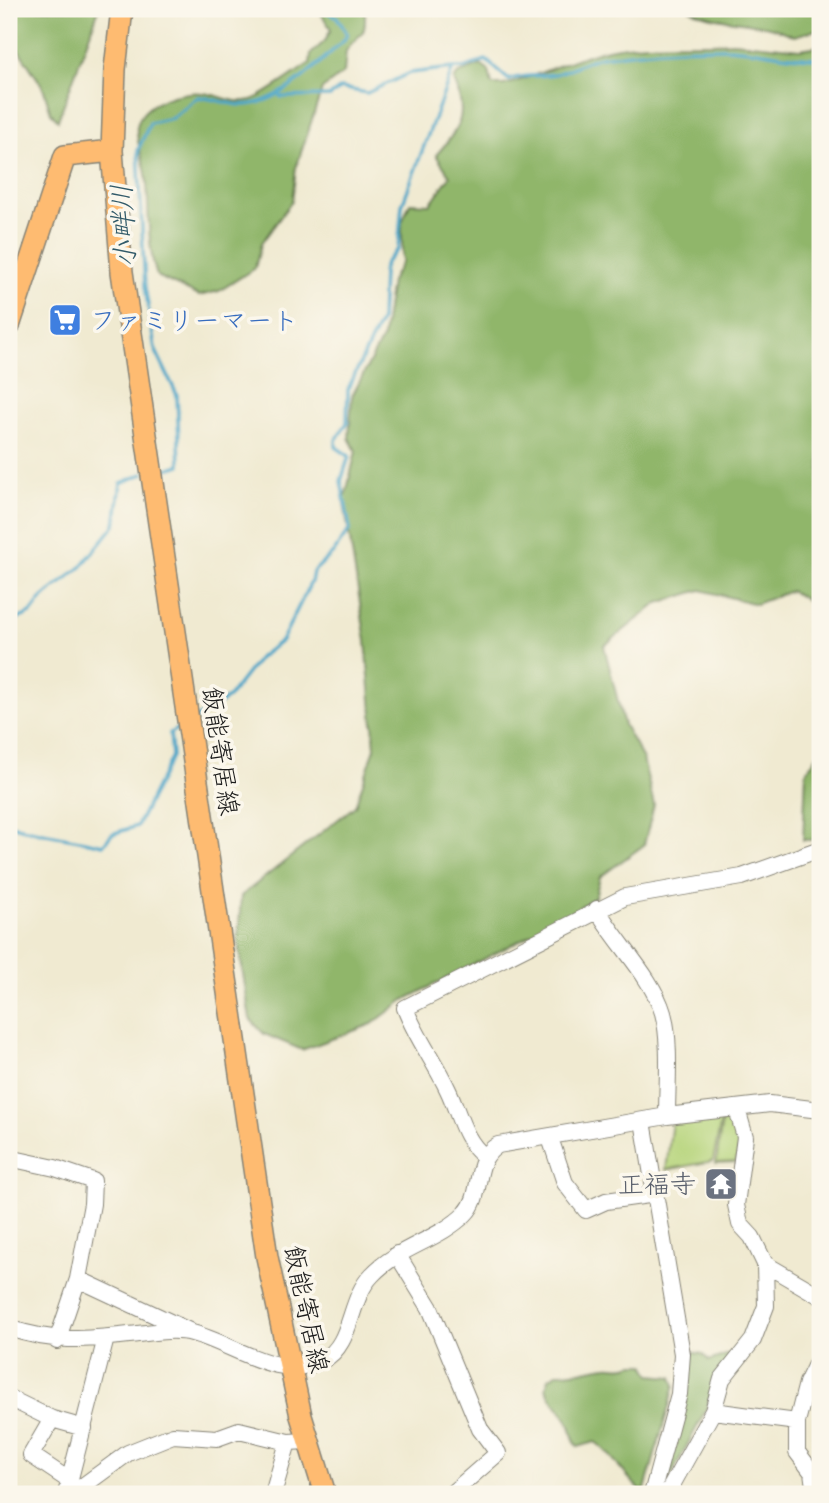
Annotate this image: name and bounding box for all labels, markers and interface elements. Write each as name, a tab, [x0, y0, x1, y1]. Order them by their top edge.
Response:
water label: 小畔川	[106, 183, 150, 269]
supermarket icon: ファミリーマート	[46, 301, 84, 339]
place label: ファミリーマート	[90, 305, 299, 342]
street label: 飯能寄居線	[190, 685, 245, 818]
temple icon: 正福寺	[702, 1165, 740, 1203]
place label: 正福寺	[618, 1169, 696, 1206]
street label: 飯能寄居線	[272, 1242, 335, 1377]

